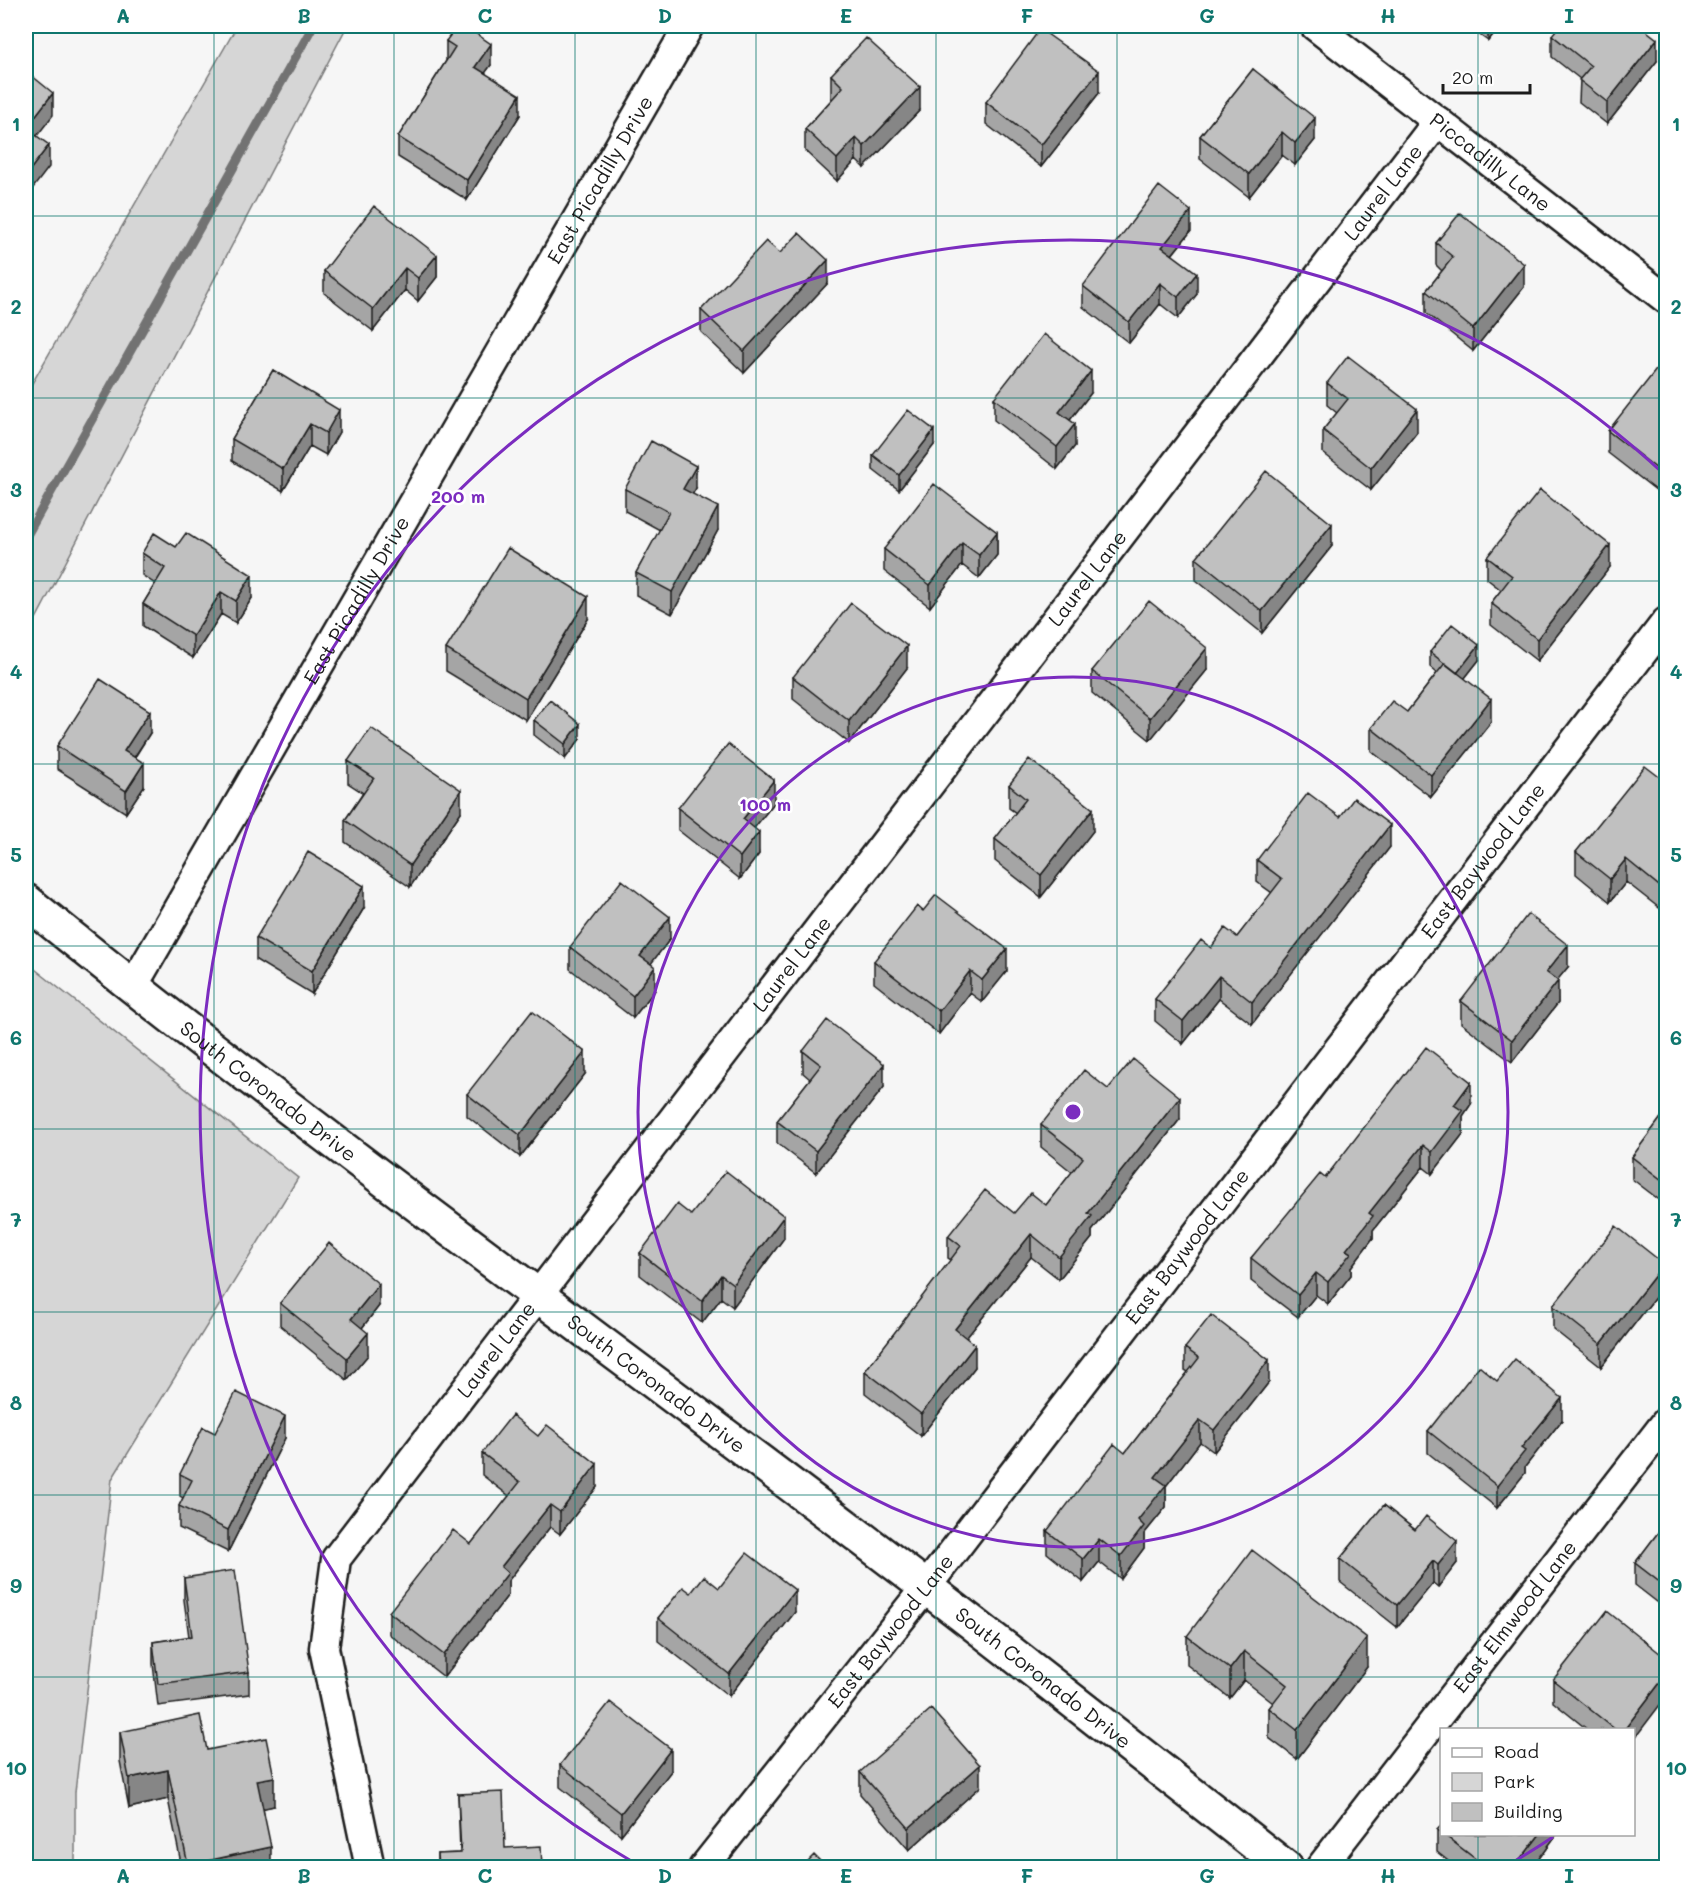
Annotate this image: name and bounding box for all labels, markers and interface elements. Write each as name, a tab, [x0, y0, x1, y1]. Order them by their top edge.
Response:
text: A	[116, 2, 130, 28]
text: B	[297, 2, 311, 28]
text: C	[478, 2, 493, 28]
text: D	[658, 2, 672, 28]
text: E	[840, 2, 852, 28]
text: F	[1021, 2, 1034, 28]
text: G	[1199, 2, 1215, 28]
text: H	[1380, 2, 1396, 28]
text: I	[1564, 2, 1574, 28]
scale bar	[1443, 57, 1530, 95]
text: 20 m	[1452, 65, 1493, 89]
street label: East Picadilly Drive	[540, 90, 658, 268]
street label: Piccadilly Lane	[1425, 106, 1557, 217]
text: 1	[12, 110, 20, 136]
text: 1	[1672, 110, 1680, 136]
street label: Laurel Lane	[1337, 139, 1427, 245]
text: 2	[10, 293, 22, 319]
text: 2	[1670, 293, 1682, 319]
text: 3	[10, 476, 22, 502]
text: 3	[1670, 476, 1682, 502]
text: 200 m	[431, 484, 485, 508]
street label: East Picadilly Drive	[297, 511, 414, 689]
street label: Laurel Lane	[1042, 525, 1132, 631]
text: 4	[10, 658, 23, 684]
text: 4	[1670, 658, 1683, 684]
street label: East Baywood Lane	[1414, 777, 1550, 943]
text: 100 m	[739, 792, 791, 816]
text: 5	[10, 841, 22, 867]
text: 5	[1670, 841, 1682, 867]
street label: Laurel Lane	[746, 910, 836, 1017]
street label: South Coronado Drive	[175, 1014, 362, 1167]
text: 6	[10, 1024, 22, 1050]
text: 6	[1670, 1024, 1682, 1050]
centre of rings	[1063, 1102, 1083, 1122]
street label: East Baywood Lane	[1119, 1163, 1254, 1329]
text: 7	[10, 1206, 22, 1232]
text: 7	[1670, 1206, 1682, 1232]
street label: Laurel Lane	[450, 1296, 541, 1403]
street label: South Coronado Drive	[563, 1308, 751, 1458]
text: 8	[10, 1389, 22, 1415]
text: 8	[1670, 1389, 1682, 1415]
street label: East Elmwood Lane	[1447, 1535, 1581, 1698]
street label: East Baywood Lane	[821, 1548, 959, 1713]
text: 9	[10, 1572, 22, 1598]
text: 9	[1670, 1572, 1682, 1598]
street label: South Coronado Drive	[950, 1601, 1137, 1754]
legend	[1440, 1728, 1635, 1836]
text: Road	[1494, 1739, 1539, 1763]
text: 10	[5, 1754, 27, 1780]
text: 10	[1665, 1754, 1687, 1780]
text: Park	[1494, 1769, 1535, 1793]
text: Building	[1494, 1799, 1562, 1823]
text: A	[116, 1862, 130, 1888]
text: B	[297, 1862, 311, 1888]
text: C	[478, 1862, 493, 1888]
text: D	[658, 1862, 672, 1888]
text: E	[840, 1862, 852, 1888]
text: F	[1021, 1862, 1034, 1888]
text: G	[1199, 1862, 1215, 1888]
text: H	[1380, 1862, 1396, 1888]
text: I	[1564, 1862, 1574, 1888]

